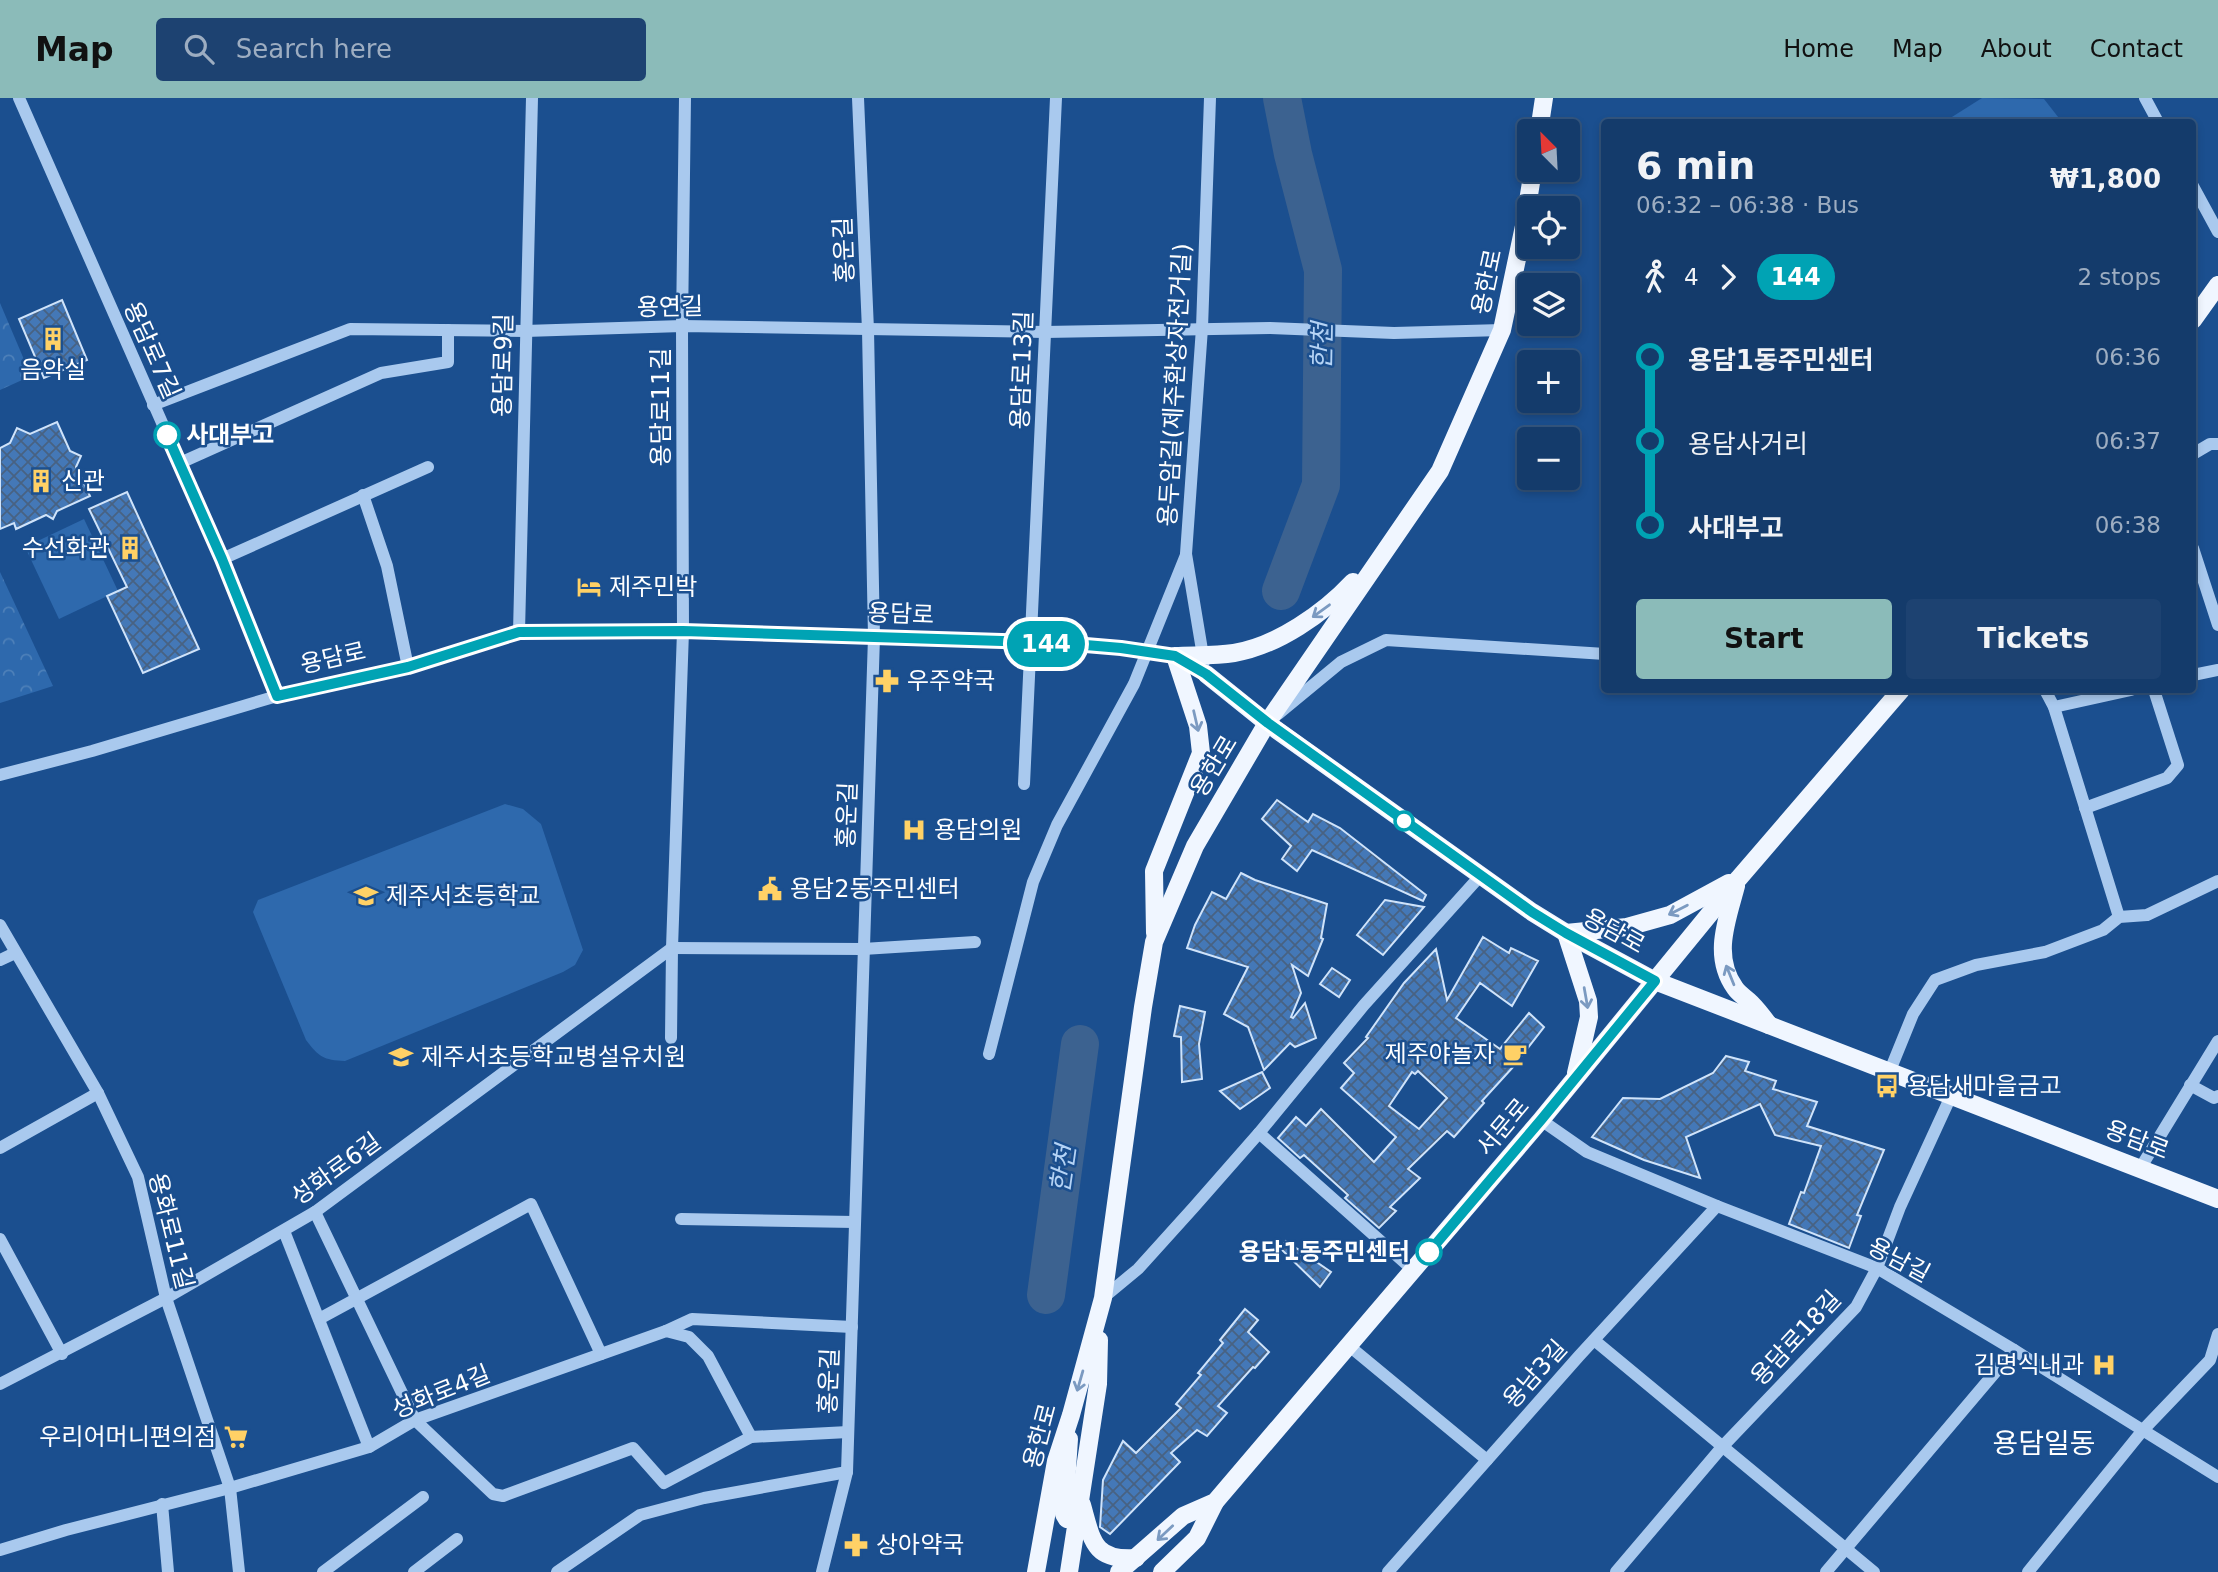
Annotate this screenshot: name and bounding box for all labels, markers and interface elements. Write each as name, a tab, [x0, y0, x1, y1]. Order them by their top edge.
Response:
search box	[156, 18, 646, 81]
text: Map	[35, 30, 114, 69]
icon: search	[180, 30, 218, 68]
text: Search here	[236, 34, 392, 64]
text: Home	[1783, 35, 1854, 63]
text: Map	[1892, 35, 1943, 63]
text: About	[1981, 35, 2052, 63]
text: Contact	[2090, 35, 2183, 63]
north arrow	[1517, 119, 1580, 182]
map controls	[1517, 119, 1580, 490]
text: 6 min	[1636, 144, 1755, 188]
text: ₩1,800	[2050, 164, 2161, 194]
text: 06:32 – 06:38 · Bus	[1636, 192, 1859, 218]
button: locate	[1517, 196, 1580, 259]
street label: 홍운길	[829, 216, 859, 284]
street label: 용두암길(제주환상자전거길)	[1154, 243, 1196, 527]
street label: 용한로	[1466, 247, 1508, 317]
icon: walk	[1636, 258, 1674, 296]
icon: forward	[1709, 258, 1747, 296]
text: 144	[1771, 263, 1821, 291]
text: 4	[1684, 264, 1699, 290]
text: 2 stops	[2077, 264, 2161, 290]
button: layers	[1517, 273, 1580, 336]
street label: 용연길	[637, 292, 703, 322]
street label: 용담로7길	[118, 297, 186, 403]
street label: 용담로13길	[1006, 310, 1038, 430]
street label: 용담로9길	[488, 313, 518, 417]
water label: 한천	[1307, 319, 1337, 370]
building icon: 음악실	[39, 325, 67, 353]
text: 06:36	[2095, 344, 2161, 370]
text: 용담1동주민센터	[1688, 345, 1874, 375]
street label: 용담로11길	[647, 348, 675, 466]
button: +	[1517, 350, 1580, 413]
place label: 음악실	[20, 356, 86, 384]
place label: 사대부고	[186, 421, 274, 449]
marker: 사대부고	[154, 422, 180, 448]
button: −	[1517, 427, 1580, 490]
text: 06:37	[2095, 428, 2161, 454]
text: 용담사거리	[1688, 429, 1808, 459]
building icon: 신관	[27, 467, 55, 495]
place label: 신관	[61, 467, 105, 495]
text: 06:38	[2095, 512, 2161, 538]
text: 사대부고	[1688, 513, 1784, 543]
place label: 수선화관	[22, 534, 110, 562]
building icon: 수선화관	[116, 534, 144, 562]
hotel icon: 제주민박	[575, 573, 603, 601]
place label: 제주민박	[609, 573, 697, 601]
street label: 용담로	[867, 599, 935, 629]
button: Start	[1636, 599, 1892, 679]
button: Tickets	[1906, 599, 2161, 679]
one-way arrow	[1312, 604, 1331, 618]
line badge: 144	[1006, 621, 1086, 667]
text: 144	[1021, 630, 1071, 658]
street label: 용담로	[298, 637, 368, 679]
pharmacy icon: 우주약국	[873, 667, 901, 695]
place label: 우주약국	[907, 667, 995, 695]
one-way arrow	[1190, 709, 1203, 731]
street label: 용한로	[1185, 730, 1243, 802]
street label: 홍운길	[832, 781, 862, 849]
unlabelled marker	[1394, 811, 1414, 831]
hospital icon: 용담의원	[900, 816, 928, 844]
place label: 용담의원	[934, 816, 1022, 844]
public building icon: 용담2동주민센터	[756, 875, 784, 903]
place label: 용담2동주민센터	[790, 875, 960, 903]
school or university icon: 제주서초등학교	[352, 882, 380, 910]
place label: 제주서초등학교	[386, 882, 541, 910]
street label: 용담로	[1578, 903, 1650, 959]
one-way arrow	[1668, 904, 1689, 918]
one-way arrow	[1722, 965, 1735, 987]
one-way arrow	[1580, 986, 1593, 1009]
place label: 제주야놀자	[1385, 1040, 1495, 1068]
cafe icon: 제주야놀자	[1501, 1040, 1529, 1068]
school or university icon: 제주서초등학교병설유치원	[387, 1043, 415, 1071]
place label: 제주서초등학교병설유치원	[421, 1043, 686, 1071]
bus stop icon: 용담새마을금고	[1873, 1072, 1901, 1100]
place label: 용담새마을금고	[1907, 1072, 2062, 1100]
street label: 서문로	[1471, 1093, 1535, 1161]
street label: 용담로	[2101, 1115, 2173, 1165]
street label: 성화로6길	[286, 1127, 386, 1211]
water label: 한천	[1045, 1140, 1082, 1195]
street label: 용화로11길	[143, 1170, 199, 1292]
street label: 용남길	[1863, 1232, 1935, 1288]
place label: 용담1동주민센터	[1239, 1238, 1410, 1266]
marker: 용담1동주민센터	[1416, 1239, 1442, 1265]
street label: 용담로18길	[1745, 1285, 1847, 1391]
street label: 용남3길	[1497, 1334, 1573, 1414]
street label: 홍운길	[814, 1347, 844, 1415]
place label: 김명식내과	[1974, 1351, 2084, 1379]
hospital icon: 김명식내과	[2090, 1351, 2118, 1379]
street label: 성화로4길	[388, 1360, 494, 1424]
one-way arrow	[1073, 1370, 1086, 1392]
street label: 용한로	[1018, 1400, 1062, 1472]
place label: 우리어머니편의점	[39, 1423, 216, 1451]
supermarket icon: 우리어머니편의점	[222, 1423, 250, 1451]
district label: 용담일동	[1992, 1427, 2096, 1460]
one-way arrow	[1157, 1525, 1174, 1542]
pharmacy icon: 상아약국	[842, 1531, 870, 1559]
place label: 상아약국	[876, 1531, 964, 1559]

